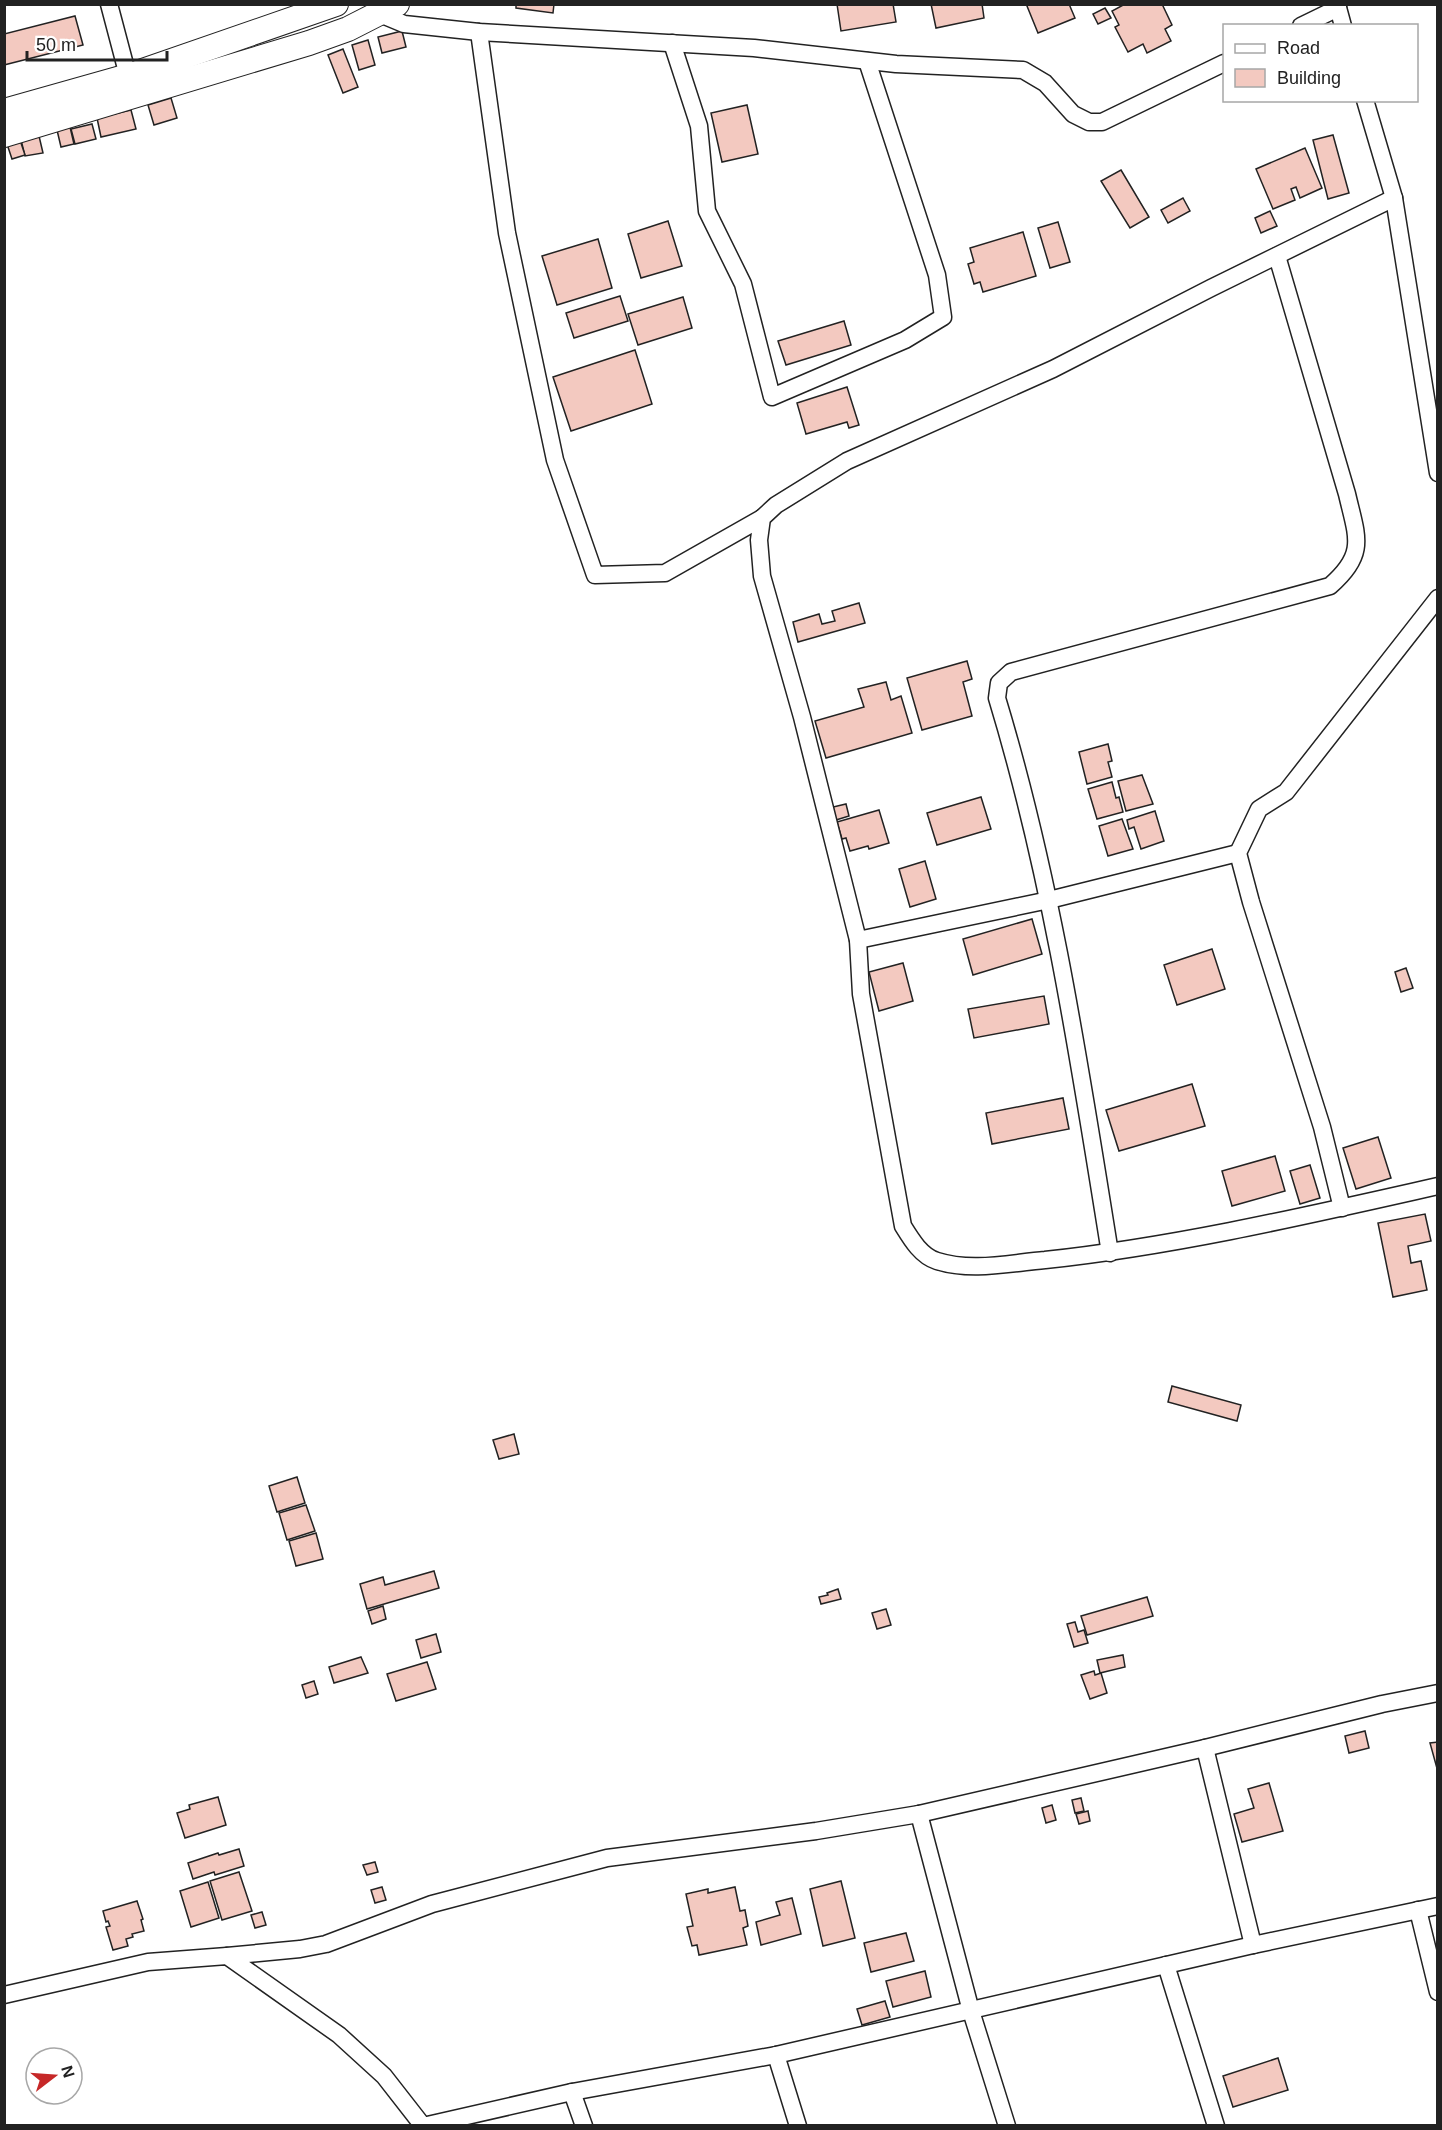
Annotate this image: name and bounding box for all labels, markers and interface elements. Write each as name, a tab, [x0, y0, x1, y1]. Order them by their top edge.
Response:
scale bar	[27, 24, 166, 62]
legend	[1223, 24, 1418, 102]
text: 50 m	[36, 35, 76, 55]
text: Road	[1277, 38, 1320, 58]
text: Building	[1277, 68, 1341, 88]
north arrow	[24, 2046, 84, 2106]
text: N	[58, 2064, 78, 2080]

